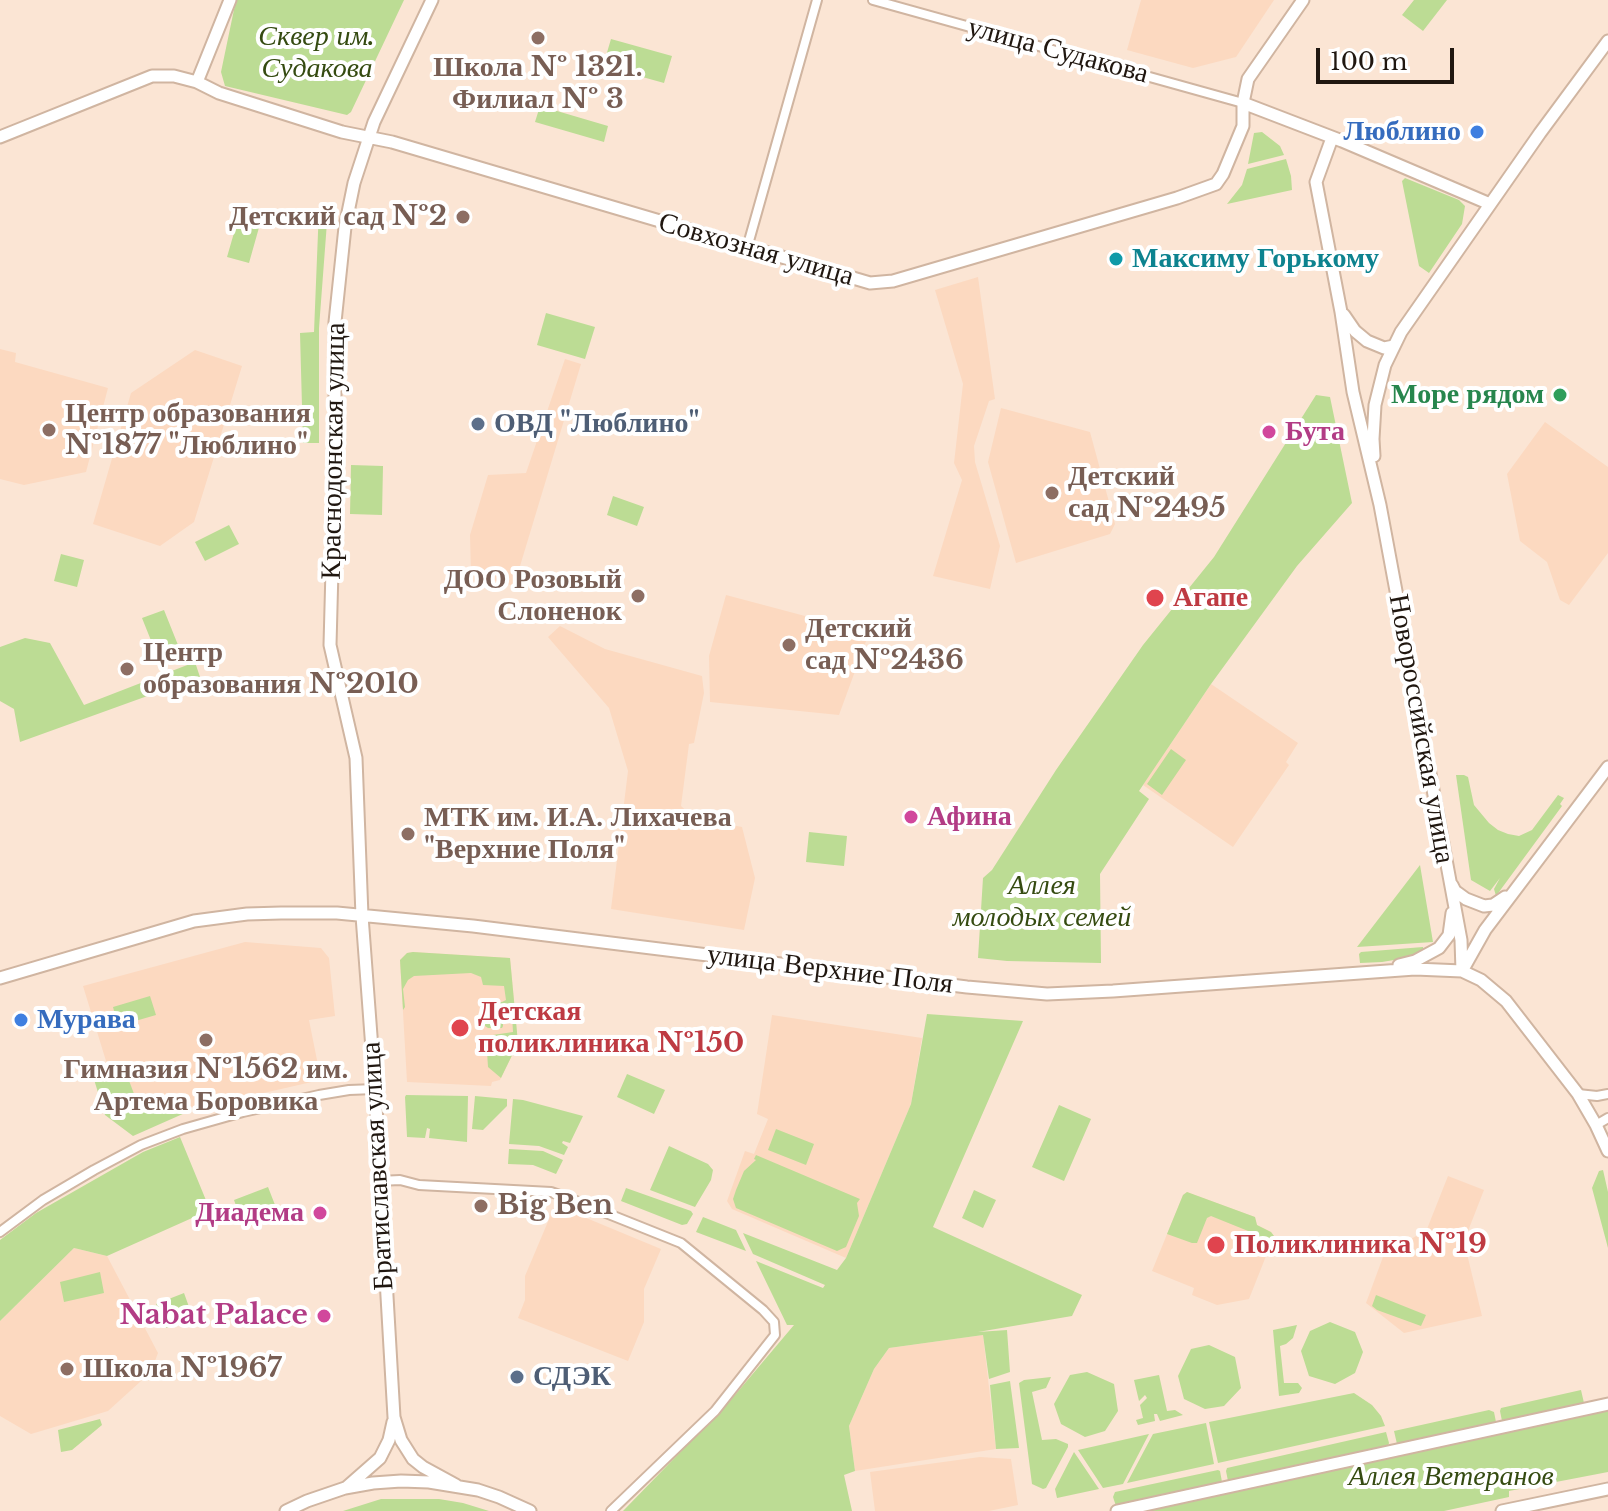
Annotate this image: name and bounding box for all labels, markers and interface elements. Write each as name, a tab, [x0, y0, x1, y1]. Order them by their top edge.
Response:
street label: улица Судакова	[964, 11, 1152, 91]
park label: Сквер им. Судакова	[258, 20, 376, 86]
marker: Школа № 1321. Филиал № 3	[529, 29, 547, 47]
scale bar	[1320, 32, 1458, 82]
text: 100 m	[1330, 47, 1408, 76]
place label: Школа № 1321. Филиал № 3	[433, 51, 643, 117]
place label: Люблино	[1343, 115, 1461, 149]
marker: Люблино	[1468, 123, 1486, 141]
place label: Детский сад №2	[229, 200, 447, 234]
street label: Совхозная улица	[655, 206, 857, 294]
marker: Детский сад №2	[454, 208, 472, 226]
place label: Максиму Горькому	[1132, 242, 1379, 276]
marker: Максиму Горькому	[1107, 250, 1125, 268]
street label: Краснодонская улица	[315, 322, 353, 580]
place label: Море рядом	[1391, 378, 1544, 412]
marker: Море рядом	[1551, 386, 1569, 404]
place label: Центр образования №1877 "Люблино"	[65, 397, 311, 463]
place label: ОВД "Люблино"	[494, 407, 700, 441]
marker: ОВД "Люблино"	[469, 415, 487, 433]
place label: Бута	[1285, 415, 1345, 449]
marker: Центр образования №1877 "Люблино"	[40, 421, 58, 439]
marker: Бута	[1260, 423, 1278, 441]
place label: Детский сад №2495	[1068, 460, 1226, 526]
marker: Детский сад №2495	[1043, 484, 1061, 502]
place label: ДОО Розовый Слоненок	[444, 563, 622, 629]
place label: Агапе	[1173, 581, 1248, 615]
marker: ДОО Розовый Слоненок	[629, 587, 647, 605]
marker: Агапе	[1144, 587, 1166, 609]
street label: Новороссийская улица	[1381, 592, 1461, 866]
place label: Детский сад №2436	[805, 612, 964, 678]
place label: Центр образования №2010	[143, 636, 419, 702]
marker: Детский сад №2436	[780, 636, 798, 654]
marker: Центр образования №2010	[118, 660, 136, 678]
place label: Афина	[927, 800, 1012, 834]
place label: МТК им. И.А. Лихачева "Верхние Поля"	[424, 801, 732, 867]
marker: Афина	[902, 808, 920, 826]
marker: МТК им. И.А. Лихачева "Верхние Поля"	[399, 825, 417, 843]
park label: Аллея молодых семей	[953, 869, 1131, 935]
street label: улица Верхние Поля	[705, 938, 955, 1002]
place label: Детская поликлиника №150	[478, 995, 744, 1061]
place label: Мурава	[37, 1003, 136, 1037]
marker: Мурава	[12, 1011, 30, 1029]
marker: Детская поликлиника №150	[449, 1017, 471, 1039]
marker: Гимназия №1562 им. Артема Боровика	[197, 1031, 215, 1049]
street label: Братиславская улица	[355, 1041, 401, 1291]
place label: Гимназия №1562 им. Артема Боровика	[63, 1053, 349, 1119]
place label: Big Ben	[497, 1189, 613, 1223]
place label: Диадема	[195, 1196, 304, 1230]
marker: Big Ben	[472, 1197, 490, 1215]
marker: Диадема	[311, 1204, 329, 1222]
place label: Поликлиника №19	[1234, 1228, 1487, 1262]
marker: Поликлиника №19	[1205, 1234, 1227, 1256]
place label: Nabat Palace	[119, 1299, 308, 1333]
marker: Nabat Palace	[315, 1307, 333, 1325]
place label: Школа №1967	[83, 1352, 282, 1386]
marker: Школа №1967	[58, 1360, 76, 1378]
place label: СДЭК	[533, 1360, 611, 1394]
marker: СДЭК	[508, 1368, 526, 1386]
park label: Аллея Ветеранов	[1348, 1460, 1554, 1494]

